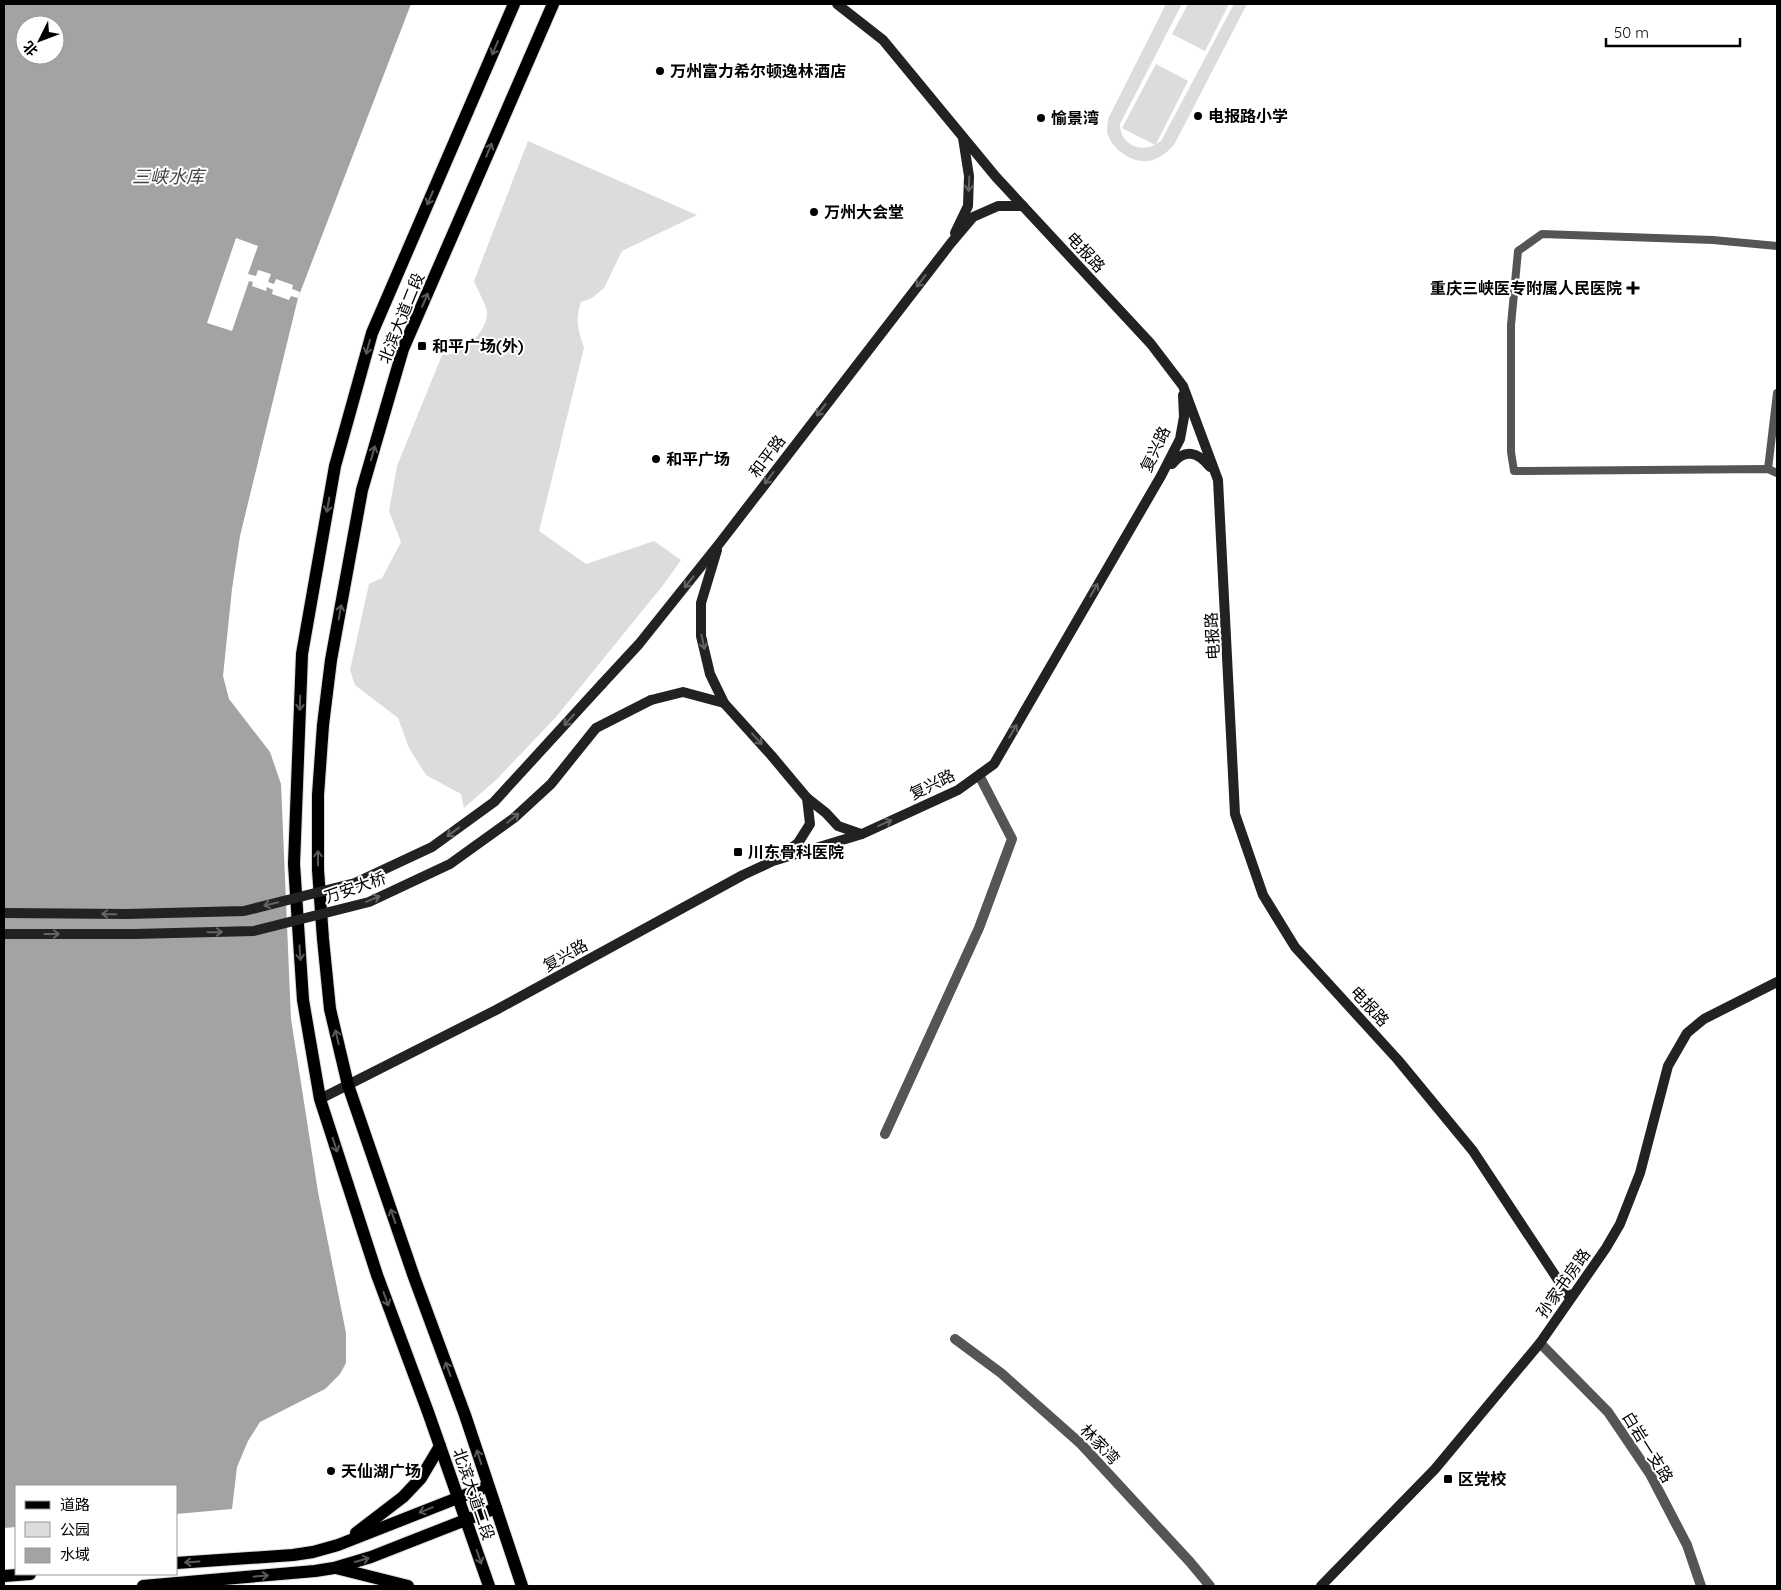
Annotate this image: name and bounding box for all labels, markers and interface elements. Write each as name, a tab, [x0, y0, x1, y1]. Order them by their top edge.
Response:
north arrow	[15, 15, 65, 65]
scale bar	[1606, 15, 1740, 47]
text: 50 m	[1614, 23, 1649, 42]
text: 北	[19, 37, 42, 60]
one-way arrow	[489, 41, 498, 56]
place label: 万州富力希尔顿逸林酒店	[670, 61, 846, 81]
marker: 万州富力希尔顿逸林酒店	[654, 65, 666, 77]
place label: 电报路小学	[1208, 106, 1288, 126]
place label: 愉景湾	[1051, 108, 1099, 128]
marker: 电报路小学	[1192, 110, 1204, 122]
marker: 愉景湾	[1035, 112, 1047, 124]
one-way arrow	[485, 143, 495, 158]
water label: 三峡水库	[132, 165, 207, 188]
one-way arrow	[964, 176, 973, 192]
one-way arrow	[425, 190, 435, 205]
place label: 万州大会堂	[824, 202, 904, 222]
marker: 万州大会堂	[808, 206, 820, 218]
street label: 电报路	[1062, 228, 1110, 276]
street label: 北滨大道二段	[374, 270, 428, 366]
one-way arrow	[915, 274, 926, 287]
place label: 重庆三峡医专附属人民医院	[1430, 278, 1622, 298]
marker: 重庆三峡医专附属人民医院	[1626, 281, 1640, 295]
one-way arrow	[421, 292, 430, 307]
place label: 和平广场(外)	[432, 336, 524, 356]
one-way arrow	[362, 339, 372, 355]
marker: 和平广场(外)	[416, 340, 428, 352]
one-way arrow	[816, 403, 826, 417]
street label: 复兴路	[1136, 423, 1174, 475]
street label: 和平路	[745, 431, 789, 481]
one-way arrow	[368, 446, 378, 462]
place label: 和平广场	[666, 449, 730, 469]
marker: 和平广场	[650, 453, 662, 465]
one-way arrow	[764, 471, 774, 485]
one-way arrow	[322, 496, 332, 512]
one-way arrow	[683, 575, 694, 588]
one-way arrow	[1090, 584, 1100, 598]
one-way arrow	[335, 604, 345, 620]
street label: 电报路	[1201, 612, 1223, 660]
one-way arrow	[698, 634, 708, 650]
one-way arrow	[296, 695, 305, 711]
one-way arrow	[564, 713, 575, 726]
one-way arrow	[1008, 724, 1018, 738]
one-way arrow	[751, 733, 763, 746]
street label: 复兴路	[906, 764, 958, 804]
one-way arrow	[506, 812, 519, 823]
one-way arrow	[877, 818, 892, 828]
one-way arrow	[446, 827, 460, 837]
place label: 川东骨科医院	[748, 842, 844, 862]
marker: 川东骨科医院	[732, 846, 744, 858]
one-way arrow	[313, 851, 323, 867]
street label: 万安大桥	[321, 867, 389, 907]
one-way arrow	[365, 894, 380, 903]
one-way arrow	[263, 900, 279, 909]
one-way arrow	[102, 909, 118, 919]
one-way arrow	[206, 927, 223, 937]
one-way arrow	[44, 929, 60, 939]
street label: 复兴路	[539, 935, 591, 975]
one-way arrow	[295, 944, 304, 960]
street label: 电报路	[1346, 982, 1394, 1030]
one-way arrow	[332, 1030, 341, 1046]
one-way arrow	[330, 1137, 340, 1153]
one-way arrow	[388, 1209, 397, 1224]
street label: 孙家书房路	[1532, 1244, 1594, 1322]
one-way arrow	[382, 1291, 391, 1306]
one-way arrow	[443, 1362, 452, 1377]
street label: 白岩一支路	[1618, 1408, 1678, 1486]
street label: 林家湾	[1076, 1420, 1124, 1468]
street label: 北滨大道二段	[449, 1445, 499, 1543]
one-way arrow	[473, 1449, 483, 1465]
place label: 天仙湖广场	[341, 1461, 421, 1481]
marker: 天仙湖广场	[325, 1465, 337, 1477]
place label: 区党校	[1458, 1469, 1507, 1489]
marker: 区党校	[1442, 1473, 1454, 1485]
legend	[15, 1485, 178, 1575]
text: 道路	[60, 1495, 90, 1514]
one-way arrow	[419, 1506, 435, 1515]
text: 公园	[60, 1520, 90, 1539]
text: 水域	[60, 1545, 90, 1564]
one-way arrow	[475, 1549, 484, 1564]
one-way arrow	[354, 1554, 370, 1564]
one-way arrow	[184, 1557, 200, 1567]
one-way arrow	[253, 1571, 269, 1581]

